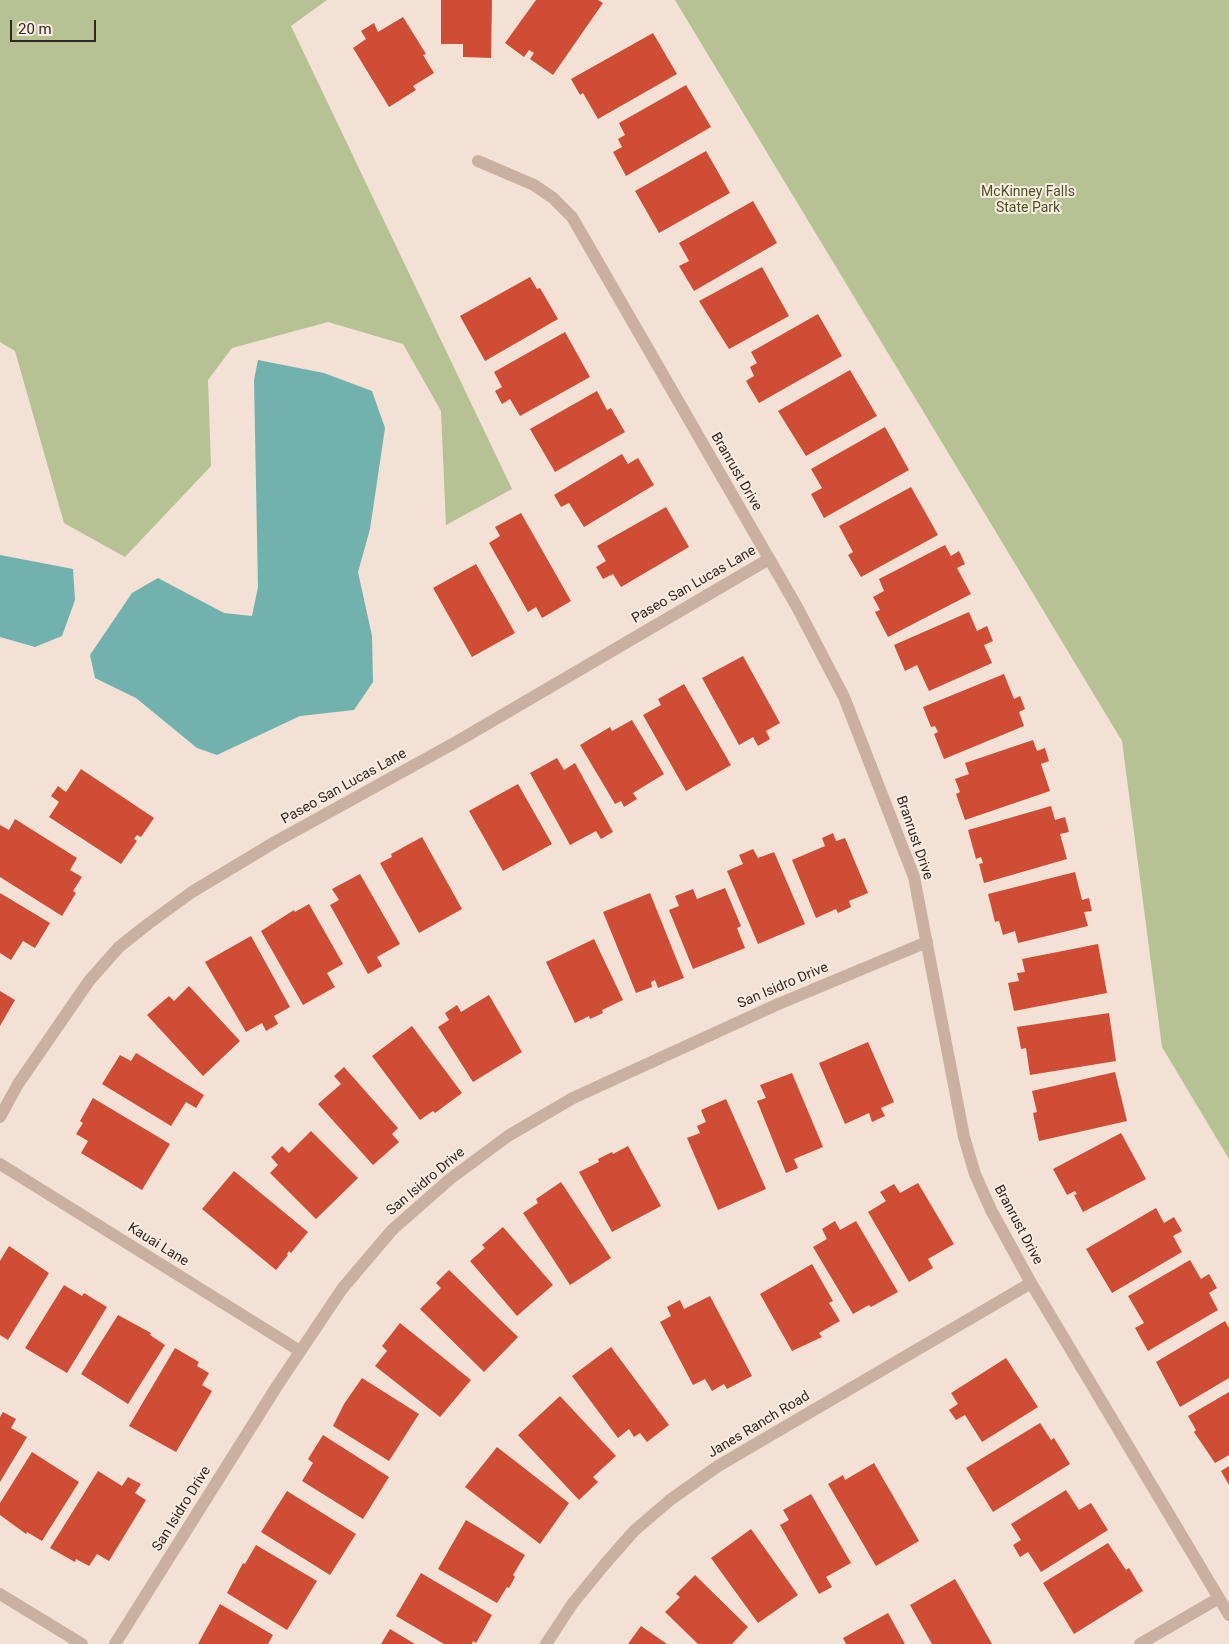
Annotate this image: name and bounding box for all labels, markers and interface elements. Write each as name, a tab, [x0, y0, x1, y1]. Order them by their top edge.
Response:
scale bar	[12, 10, 99, 42]
text: 20 m	[18, 20, 52, 38]
park label: McKinney Falls State Park	[981, 184, 1075, 216]
street label: Branrust Drive	[707, 430, 765, 514]
street label: Paseo San Lucas Lane	[629, 543, 759, 627]
street label: Paseo San Lucas Lane	[278, 746, 410, 828]
street label: Branrust Drive	[892, 794, 936, 882]
street label: San Isidro Drive	[735, 959, 831, 1013]
street label: San Isidro Drive	[383, 1144, 469, 1220]
street label: Branrust Drive	[990, 1182, 1046, 1268]
street label: Kauai Lane	[124, 1220, 192, 1270]
street label: Janes Ranch Road	[705, 1388, 813, 1462]
street label: San Isidro Drive	[149, 1463, 215, 1555]

